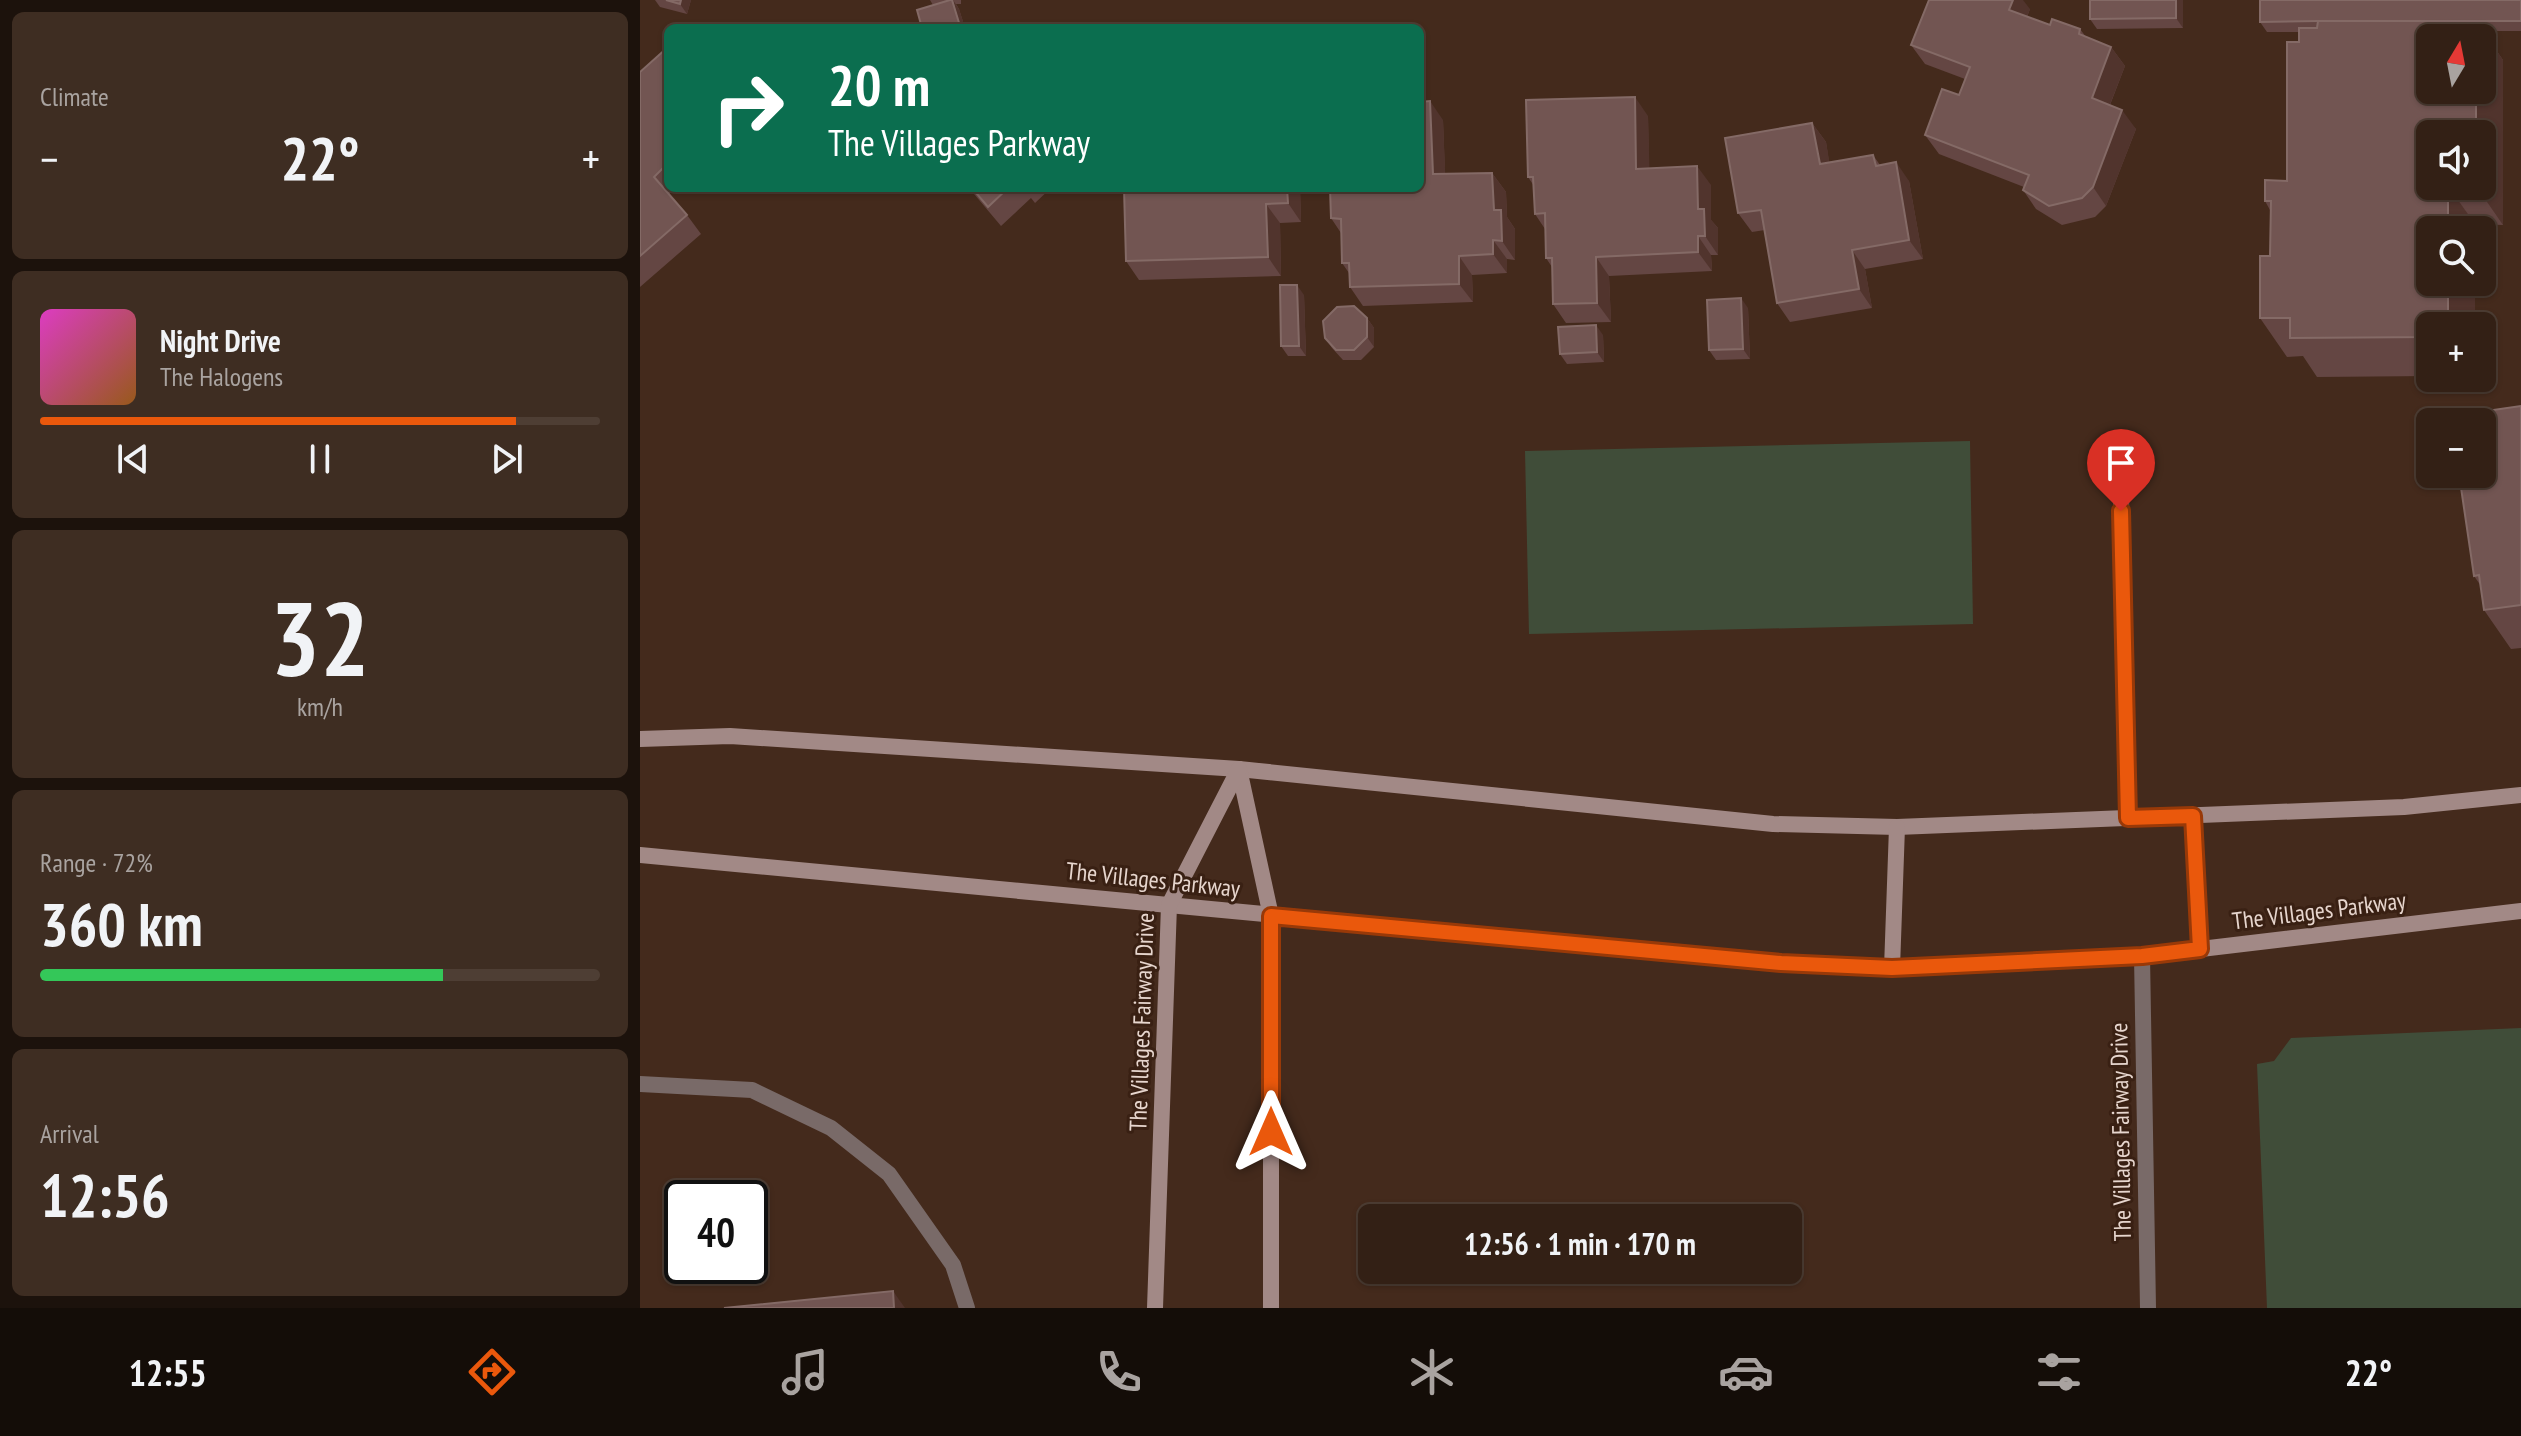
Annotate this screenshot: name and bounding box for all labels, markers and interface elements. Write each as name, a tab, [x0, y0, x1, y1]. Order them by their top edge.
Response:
north arrow	[2416, 24, 2496, 104]
map controls	[2416, 24, 2496, 488]
text: 20 m	[828, 49, 930, 121]
icon: right	[696, 56, 800, 160]
text: Climate	[40, 80, 109, 113]
text: 22°	[280, 119, 360, 197]
text: The Villages Parkway	[828, 119, 1090, 166]
button: sound	[2416, 120, 2496, 200]
text: −	[40, 130, 58, 187]
text: +	[582, 130, 600, 187]
button: search	[2416, 216, 2496, 296]
button: +	[2416, 312, 2496, 392]
text: Night Drive	[160, 321, 281, 360]
text: The Halogens	[160, 360, 283, 393]
button: −	[2416, 408, 2496, 488]
pin	[2087, 429, 2155, 511]
icon: previous	[111, 437, 155, 481]
icon: pause	[298, 437, 342, 481]
icon: next	[485, 437, 529, 481]
icon: arrive	[2099, 441, 2143, 485]
text: 32	[270, 570, 370, 705]
text: km/h	[297, 690, 343, 723]
text: Range · 72%	[40, 846, 153, 879]
street label: The Villages Parkway	[1065, 855, 1242, 904]
street label: The Villages Parkway	[2230, 884, 2408, 937]
text: 360 km	[40, 885, 203, 963]
street label: The Villages Fairway Drive	[1122, 912, 1161, 1132]
street label: The Villages Fairway Drive	[2103, 1023, 2138, 1241]
position arrow	[1229, 1090, 1313, 1174]
text: Arrival	[40, 1117, 99, 1150]
text: 12:56	[40, 1156, 170, 1234]
speed limit sign: 40	[664, 1180, 768, 1284]
text: 12:56 · 1 min · 170 m	[1464, 1224, 1696, 1263]
icon: directions	[464, 1344, 520, 1400]
icon: music	[777, 1344, 833, 1400]
icon: phone	[1091, 1344, 1147, 1400]
icon: climate	[1404, 1344, 1460, 1400]
icon: car	[1718, 1344, 1774, 1400]
icon: filters	[2031, 1344, 2087, 1400]
text: 12:55	[129, 1349, 207, 1396]
text: 22°	[2345, 1349, 2392, 1396]

